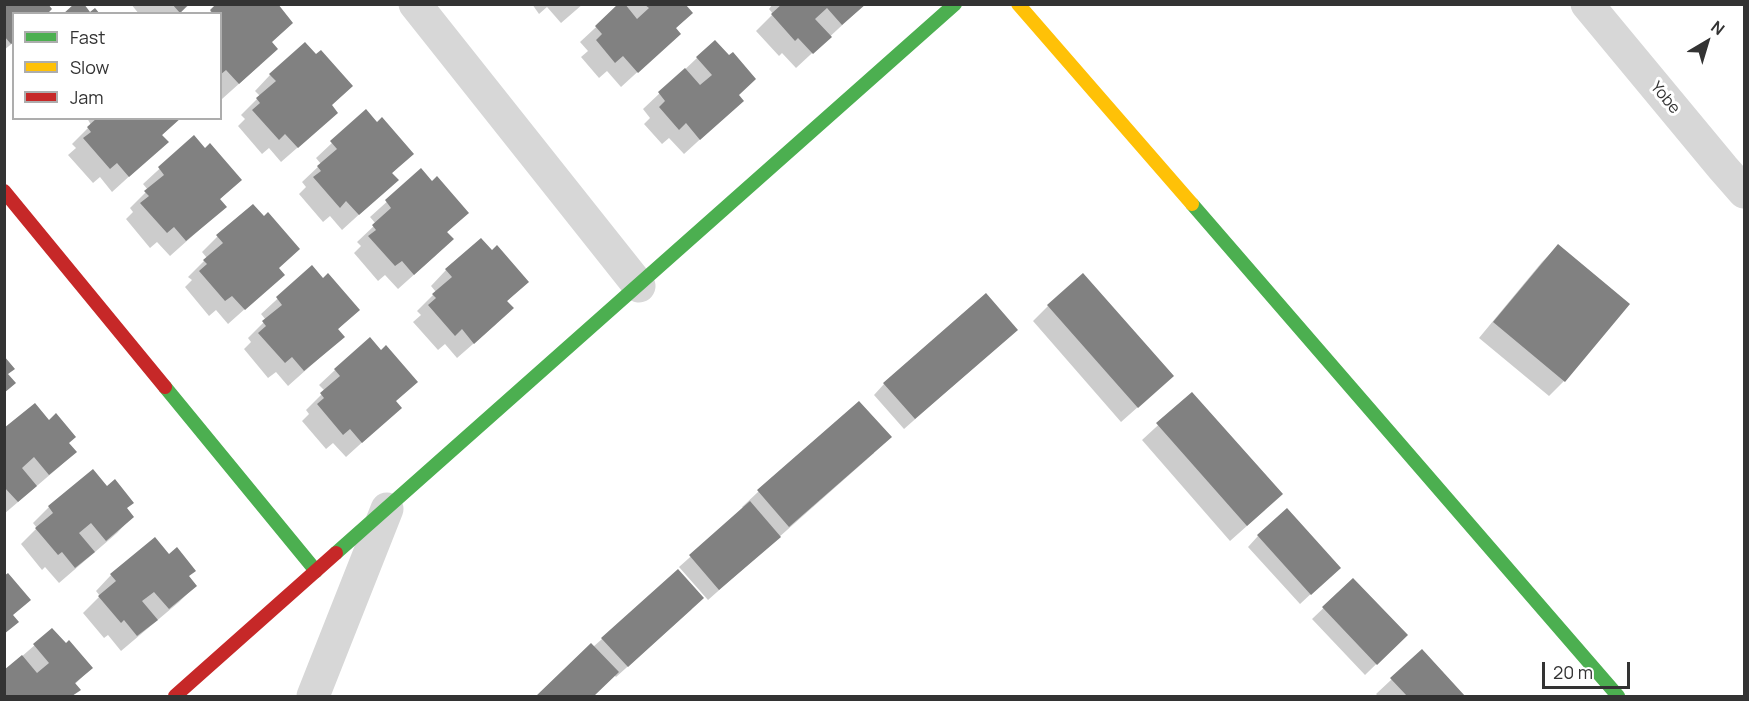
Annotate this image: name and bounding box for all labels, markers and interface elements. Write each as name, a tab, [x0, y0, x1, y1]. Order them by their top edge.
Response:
legend	[12, 12, 222, 120]
north arrow	[1677, 12, 1737, 72]
text: N	[1707, 16, 1729, 40]
text: Fast	[70, 25, 105, 49]
text: Slow	[70, 55, 109, 79]
street label: Yobe	[1646, 78, 1684, 118]
text: Jam	[70, 85, 104, 109]
scale bar	[1545, 650, 1634, 688]
text: 20 m	[1553, 660, 1593, 684]

